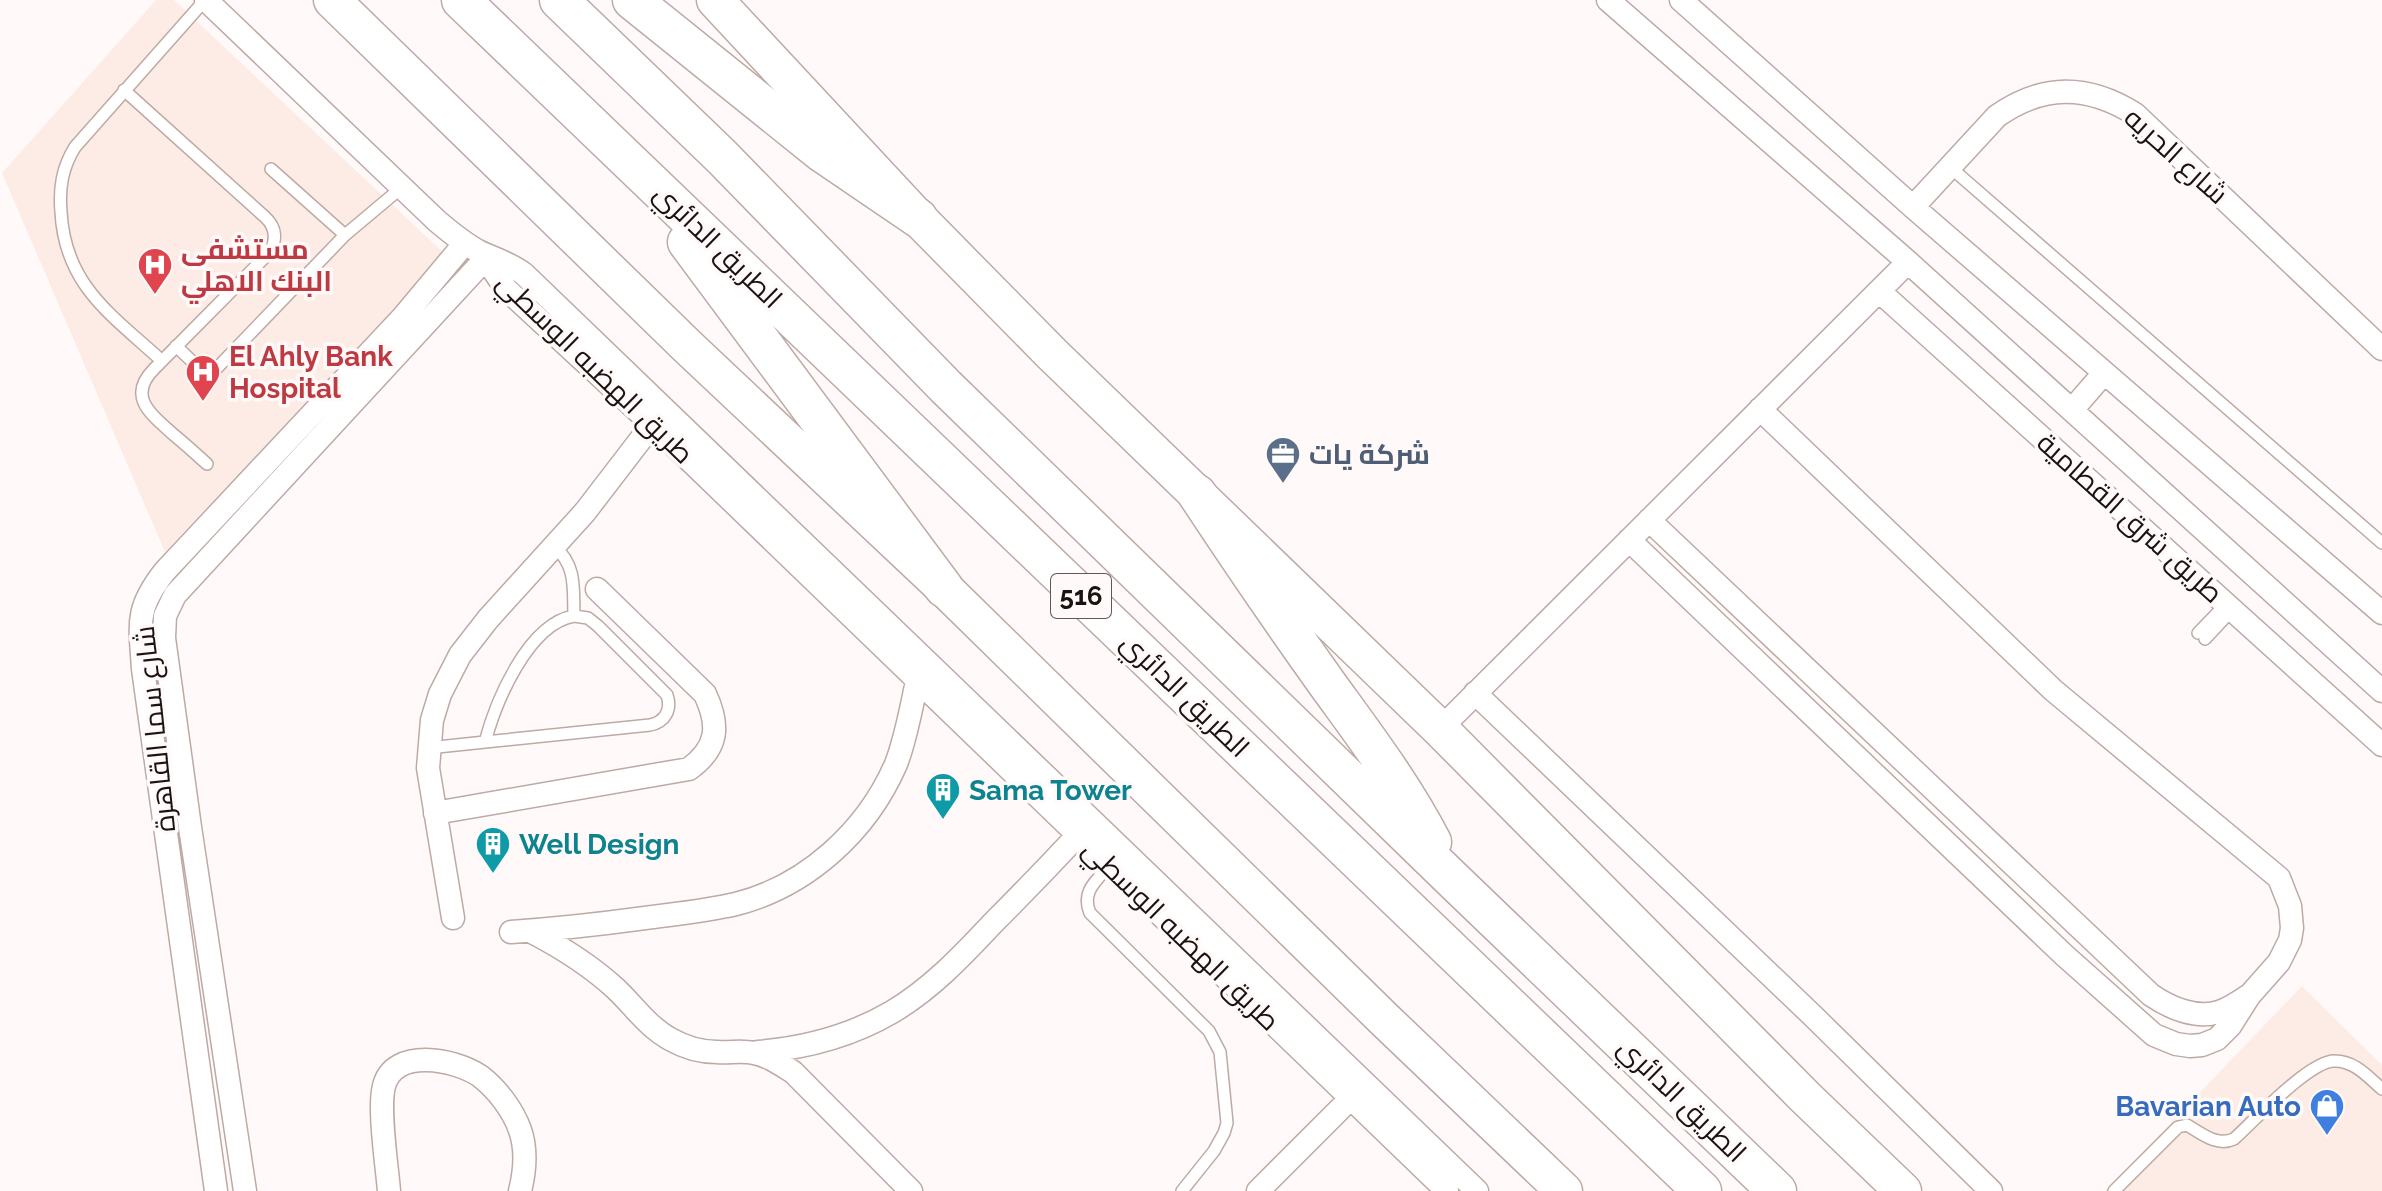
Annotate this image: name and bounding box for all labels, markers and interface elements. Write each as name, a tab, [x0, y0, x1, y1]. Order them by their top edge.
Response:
street label: شارع الحريه	[2116, 101, 2235, 213]
street label: الطريق الدائري	[644, 177, 789, 319]
place label: مستشفى البنك الاهلي	[181, 233, 332, 304]
hospital icon: مستشفى البنك الاهلي	[136, 246, 174, 296]
street label: طريق الهضبه الوسطي	[486, 266, 700, 474]
place label: El Ahly Bank Hospital	[229, 340, 393, 405]
hospital icon: El Ahly Bank Hospital	[184, 353, 222, 403]
street label: طريق شرق القطامية	[2030, 426, 2230, 610]
office icon: شركة يات	[1264, 435, 1302, 485]
place label: شركة يات	[1309, 438, 1430, 471]
road number: 516	[1051, 574, 1111, 618]
street label: شارع سما القاهرة	[128, 624, 184, 834]
street label: الطريق الدائري	[1111, 626, 1256, 768]
building icon: Sama Tower	[924, 771, 962, 821]
place label: Sama Tower	[969, 774, 1132, 807]
building icon: Well Design	[474, 825, 512, 875]
place label: Well Design	[519, 828, 679, 861]
street label: طريق الهضبه الوسطي	[1072, 833, 1286, 1041]
street label: الطريق الدائري	[1608, 1031, 1753, 1173]
shop icon: Bavarian Auto	[2308, 1087, 2346, 1137]
place label: Bavarian Auto	[2115, 1090, 2301, 1123]

